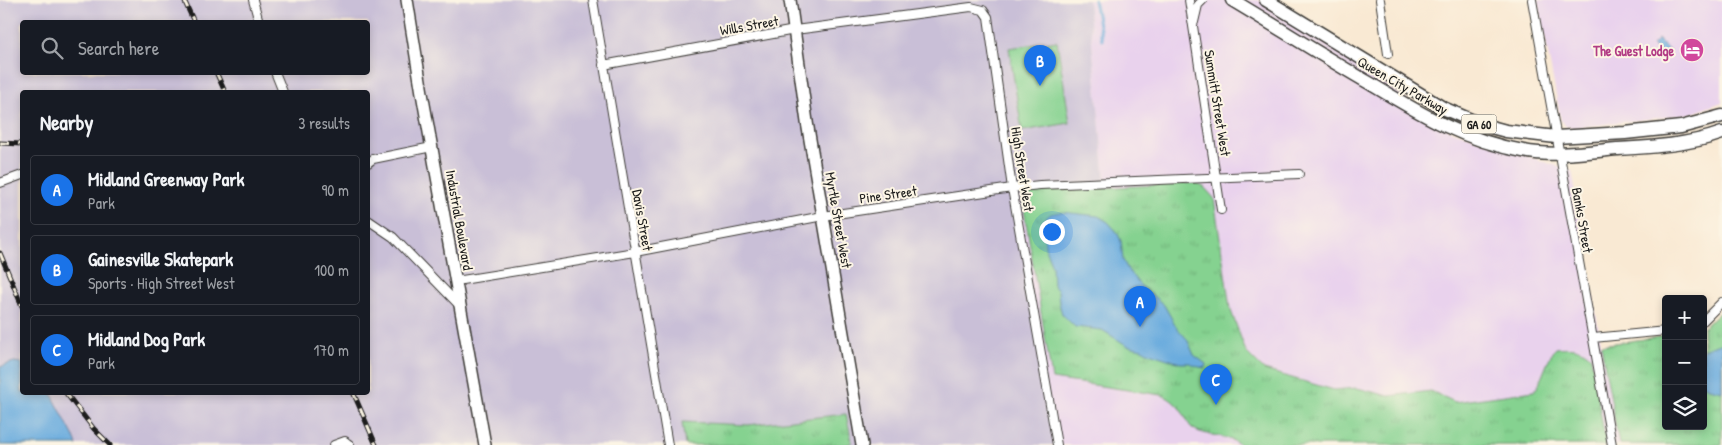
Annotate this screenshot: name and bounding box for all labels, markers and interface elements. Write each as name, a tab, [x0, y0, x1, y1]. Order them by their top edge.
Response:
street label: Wills Street	[718, 10, 780, 39]
search box	[20, 20, 370, 75]
icon: search	[38, 34, 66, 62]
text: Search here	[78, 35, 159, 61]
hotel icon: The Guest Lodge	[1679, 37, 1705, 63]
place label: The Guest Lodge	[1592, 41, 1674, 62]
pin: B	[1024, 45, 1056, 86]
street label: Summitt Street West	[1200, 49, 1236, 158]
street label: Queen City Parkway	[1354, 51, 1452, 120]
text: Nearby	[40, 108, 93, 137]
text: 3 results	[298, 112, 350, 134]
road number: GA 60	[1462, 115, 1496, 134]
street label: High Street West	[1006, 125, 1039, 213]
text: Midland Greenway Park	[88, 166, 244, 192]
street label: Industrial Boulevard	[442, 168, 478, 272]
street label: Myrtle Street West	[820, 170, 857, 270]
text: A	[53, 179, 61, 201]
text: 90 m	[321, 179, 349, 201]
street label: Pine Street	[858, 181, 918, 207]
street label: Banks Street	[1568, 186, 1598, 254]
street label: Davis Street	[628, 188, 658, 252]
text: Park	[88, 192, 115, 214]
your location	[1039, 219, 1065, 245]
text: Gainesville Skatepark	[88, 246, 233, 272]
text: B	[53, 259, 61, 281]
text: 100 m	[314, 259, 349, 281]
text: Sports · High Street West	[88, 272, 234, 294]
pin: A	[1124, 286, 1156, 327]
map controls	[1662, 295, 1707, 430]
button: +	[1662, 295, 1707, 340]
text: Midland Dog Park	[88, 326, 205, 352]
text: C	[53, 339, 61, 361]
text: 170 m	[314, 339, 349, 361]
button: −	[1662, 340, 1707, 385]
text: Park	[88, 352, 115, 374]
pin: C	[1200, 364, 1232, 405]
button: layers	[1662, 385, 1707, 430]

